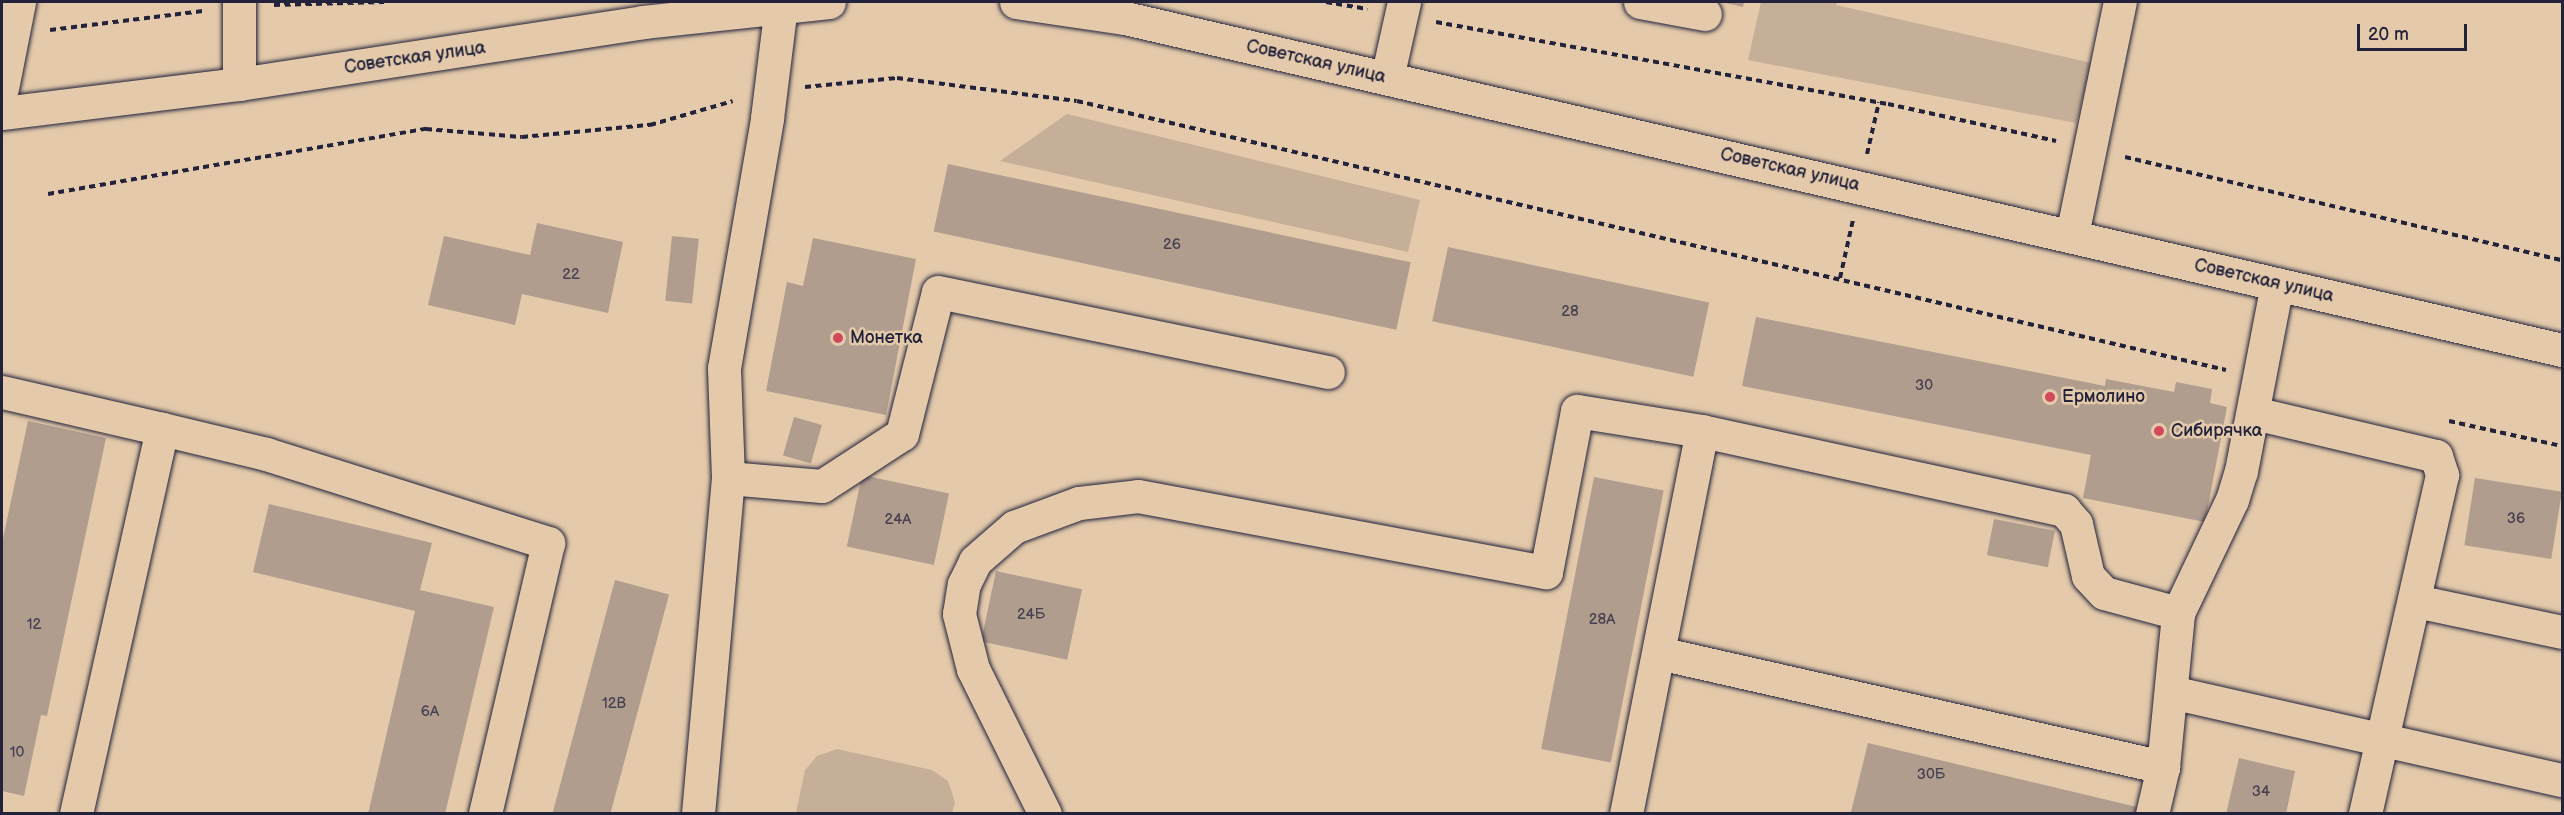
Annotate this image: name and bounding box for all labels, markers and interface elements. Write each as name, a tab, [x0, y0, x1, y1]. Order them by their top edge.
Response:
scale bar	[2360, 12, 2470, 50]
text: 20 m	[2368, 24, 2409, 45]
street label: Советская улица	[1244, 35, 1388, 89]
street label: Советская улица	[343, 37, 487, 79]
street label: Советская улица	[1718, 143, 1862, 197]
house number: 26	[1163, 236, 1181, 254]
street label: Советская улица	[2192, 254, 2336, 308]
house number: 22	[562, 266, 580, 284]
house number: 28	[1561, 303, 1579, 321]
place label: Монетка	[850, 327, 923, 349]
marker: Монетка	[831, 331, 845, 345]
house number: 30	[1915, 377, 1933, 395]
place label: Ермолино	[2062, 386, 2145, 408]
marker: Ермолино	[2043, 390, 2057, 404]
place label: Сибирячка	[2171, 420, 2262, 442]
marker: Сибирячка	[2152, 424, 2166, 438]
house number: 36	[2507, 510, 2525, 528]
house number: 24А	[885, 511, 911, 529]
house number: 24Б	[1017, 606, 1045, 624]
house number: 28А	[1589, 611, 1615, 629]
house number: 12	[27, 616, 41, 634]
house number: 12В	[602, 695, 626, 713]
house number: 6А	[421, 703, 439, 721]
house number: 10	[10, 744, 24, 762]
house number: 30Б	[1917, 766, 1945, 784]
house number: 34	[2252, 783, 2270, 801]

